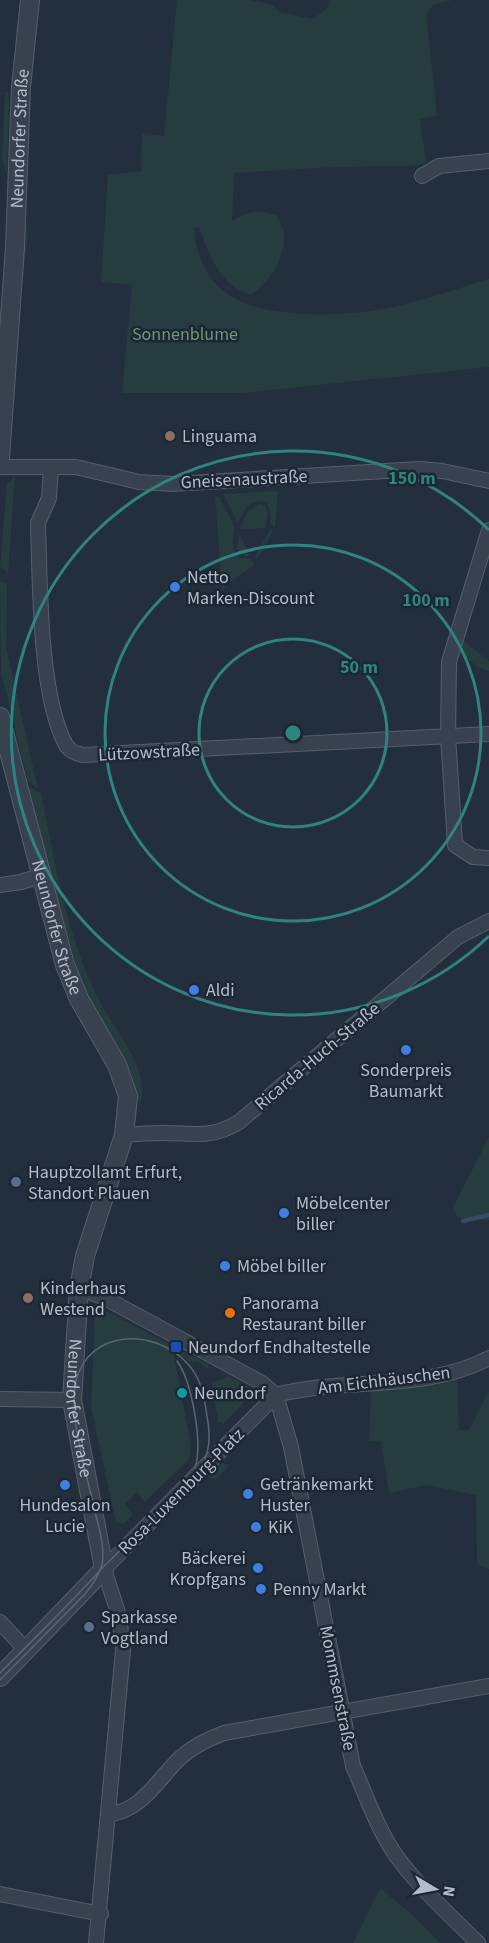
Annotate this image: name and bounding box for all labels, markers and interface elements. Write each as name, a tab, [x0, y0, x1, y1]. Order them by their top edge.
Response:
street label: Neundorfer Straße	[4, 68, 36, 209]
park label: Sonnenblume	[132, 322, 238, 347]
place label: Linguama	[182, 424, 257, 449]
marker: Linguama	[163, 429, 177, 443]
street label: Gneisenaustraße	[180, 464, 308, 495]
text: 150 m	[388, 466, 436, 491]
place label: Netto Marken-Discount	[187, 565, 315, 611]
marker: Netto Marken-Discount	[168, 580, 182, 594]
text: 100 m	[402, 588, 450, 613]
text: 50 m	[340, 655, 378, 680]
centre of rings	[283, 723, 303, 743]
street label: Lützowstraße	[97, 737, 201, 768]
street label: Neundorfer Straße	[25, 857, 88, 999]
place label: Aldi	[206, 978, 235, 1003]
marker: Aldi	[187, 983, 201, 997]
street label: Ricarda-Huch-Straße	[249, 996, 385, 1116]
marker: Sonderpreis Baumarkt	[399, 1043, 413, 1057]
place label: Sonderpreis Baumarkt	[360, 1058, 452, 1104]
place label: Hauptzollamt Erfurt, Standort Plauen	[28, 1160, 182, 1206]
marker: Hauptzollamt Erfurt, Standort Plauen	[9, 1175, 23, 1189]
place label: Möbelcenter biller	[296, 1191, 391, 1237]
marker: Möbelcenter biller	[277, 1206, 291, 1220]
place label: Möbel biller	[237, 1254, 326, 1279]
marker: Möbel biller	[218, 1259, 232, 1273]
place label: Kinderhaus Westend	[40, 1276, 126, 1322]
marker: Kinderhaus Westend	[21, 1291, 35, 1305]
place label: Panorama Restaurant biller	[242, 1291, 367, 1337]
marker: Panorama Restaurant biller	[223, 1306, 237, 1320]
place label: Neundorf Endhaltestelle	[188, 1335, 371, 1360]
street label: Neundorfer Straße	[59, 1338, 98, 1480]
marker: Neundorf Endhaltestelle	[169, 1340, 183, 1354]
street label: Am Eichhäuschen	[316, 1360, 452, 1401]
place label: Neundorf	[194, 1381, 266, 1406]
marker: Neundorf	[175, 1386, 189, 1400]
street label: Rosa-Luxemburg-Platz	[112, 1422, 250, 1560]
place label: Getränkemarkt Huster	[260, 1472, 373, 1518]
marker: Hundesalon Lucie	[58, 1478, 72, 1492]
marker: Getränkemarkt Huster	[241, 1487, 255, 1501]
place label: Hundesalon Lucie	[19, 1493, 111, 1539]
place label: KiK	[268, 1515, 294, 1540]
marker: KiK	[249, 1520, 263, 1534]
place label: Bäckerei Kropfgans	[170, 1546, 246, 1592]
marker: Bäckerei Kropfgans	[251, 1561, 265, 1575]
place label: Penny Markt	[273, 1577, 366, 1602]
marker: Penny Markt	[254, 1582, 268, 1596]
place label: Sparkasse Vogtland	[101, 1605, 178, 1651]
marker: Sparkasse Vogtland	[82, 1620, 96, 1634]
street label: Mommsenstraße	[313, 1624, 362, 1753]
north arrow	[405, 1859, 465, 1919]
text: N	[437, 1884, 461, 1899]

